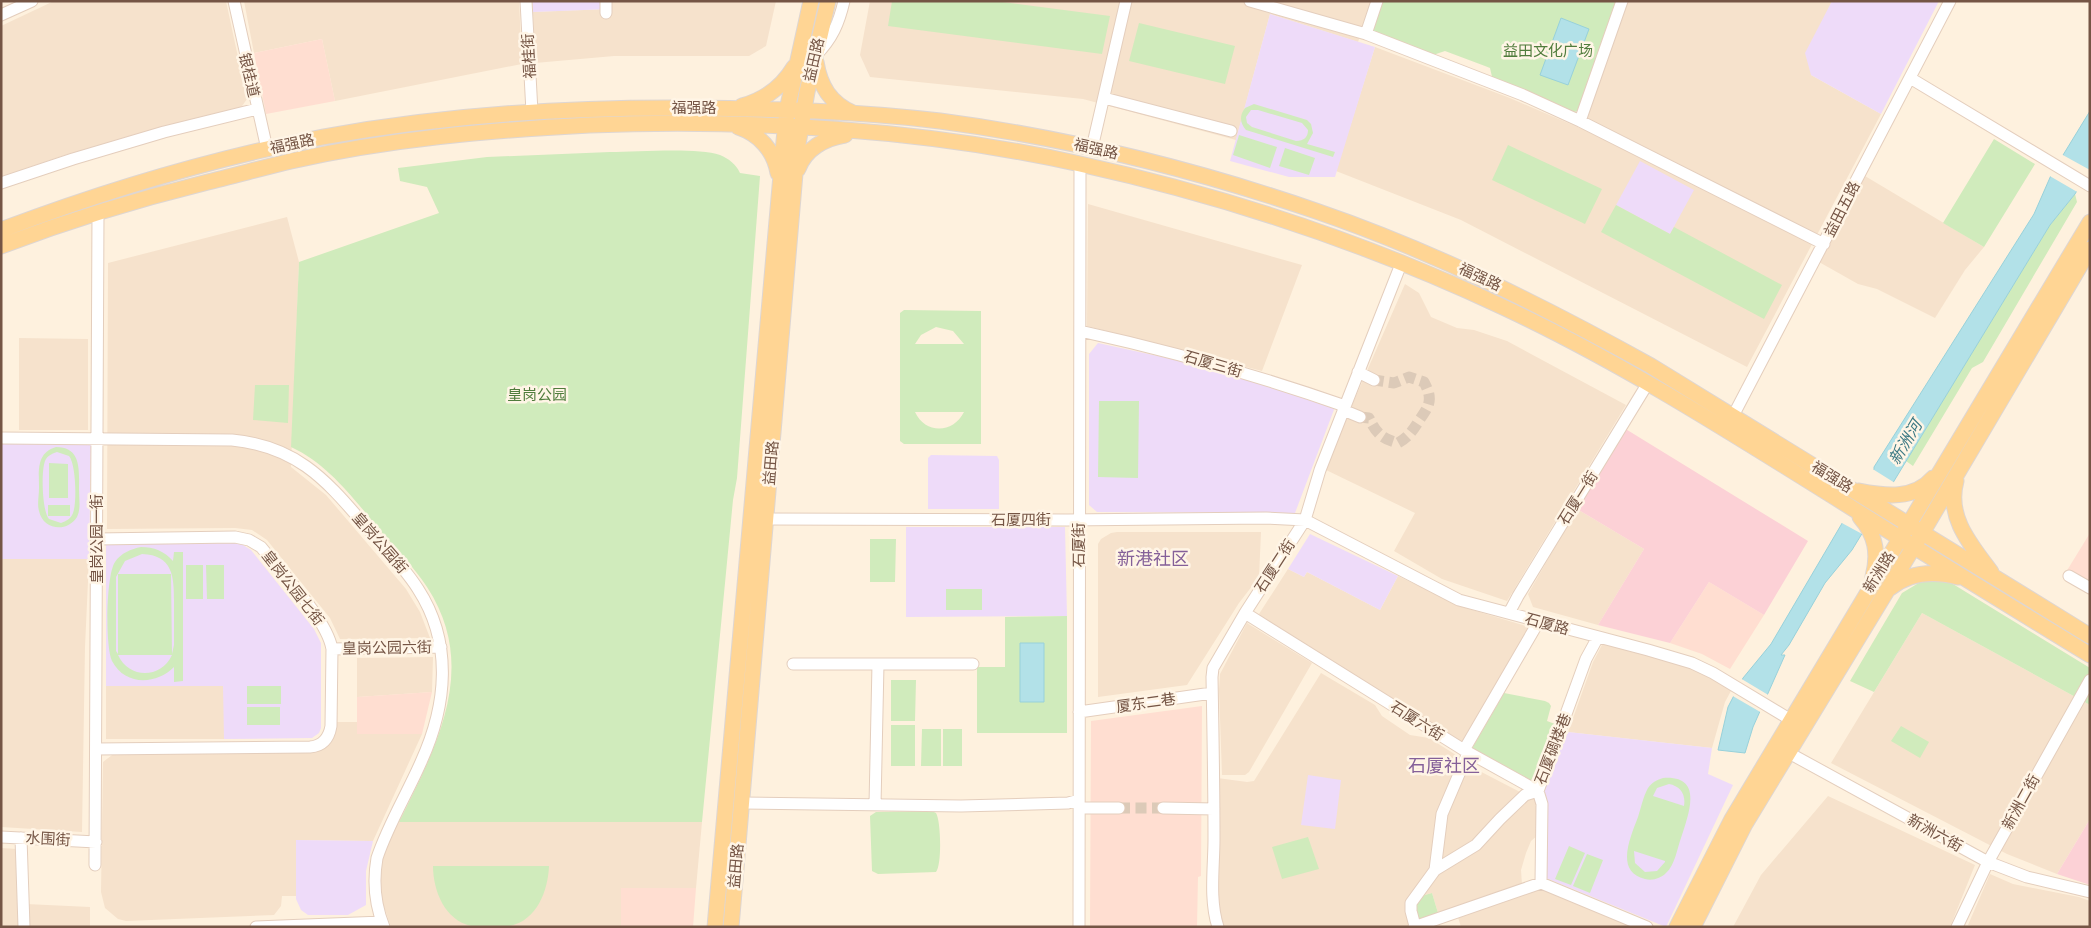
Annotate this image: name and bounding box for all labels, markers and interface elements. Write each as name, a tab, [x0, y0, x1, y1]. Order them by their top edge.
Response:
street label: 福桂街	[518, 33, 541, 79]
street label: 益田路	[799, 36, 830, 84]
park label: 益田文化广场	[1503, 41, 1593, 62]
street label: 银桂道	[233, 51, 264, 99]
street label: 福强路	[671, 98, 717, 119]
street label: 福强路	[268, 130, 316, 159]
street label: 福强路	[1072, 134, 1120, 165]
street label: 益田五路	[1819, 178, 1865, 241]
street label: 福强路	[1455, 258, 1505, 296]
street label: 石厦三街	[1181, 346, 1245, 383]
park label: 皇岗公园	[507, 385, 567, 406]
water label: 新洲河	[1884, 414, 1929, 469]
street label: 益田路	[759, 440, 784, 486]
street label: 福强路	[1807, 457, 1856, 498]
street label: 石厦一街	[1554, 467, 1603, 529]
street label: 皇岗公园一街	[87, 494, 108, 584]
street label: 皇岗公园街	[347, 508, 412, 579]
street label: 石厦四街	[991, 510, 1051, 531]
street label: 石厦街	[1069, 522, 1090, 568]
street label: 石厦二街	[1250, 535, 1301, 597]
street label: 皇岗公园七街	[257, 546, 329, 630]
district label: 新港社区	[1117, 547, 1189, 572]
street label: 新洲路	[1859, 548, 1900, 597]
street label: 石厦路	[1522, 609, 1571, 640]
street label: 皇岗公园六街	[342, 637, 432, 660]
street label: 厦东二巷	[1115, 689, 1177, 718]
street label: 石厦六街	[1386, 697, 1448, 746]
street label: 石厦碉楼巷	[1530, 710, 1577, 788]
district label: 石厦社区	[1408, 754, 1480, 779]
street label: 新洲二街	[1998, 771, 2045, 834]
street label: 新洲六街	[1903, 810, 1966, 857]
street label: 水围街	[25, 828, 71, 851]
street label: 益田路	[724, 843, 749, 889]

